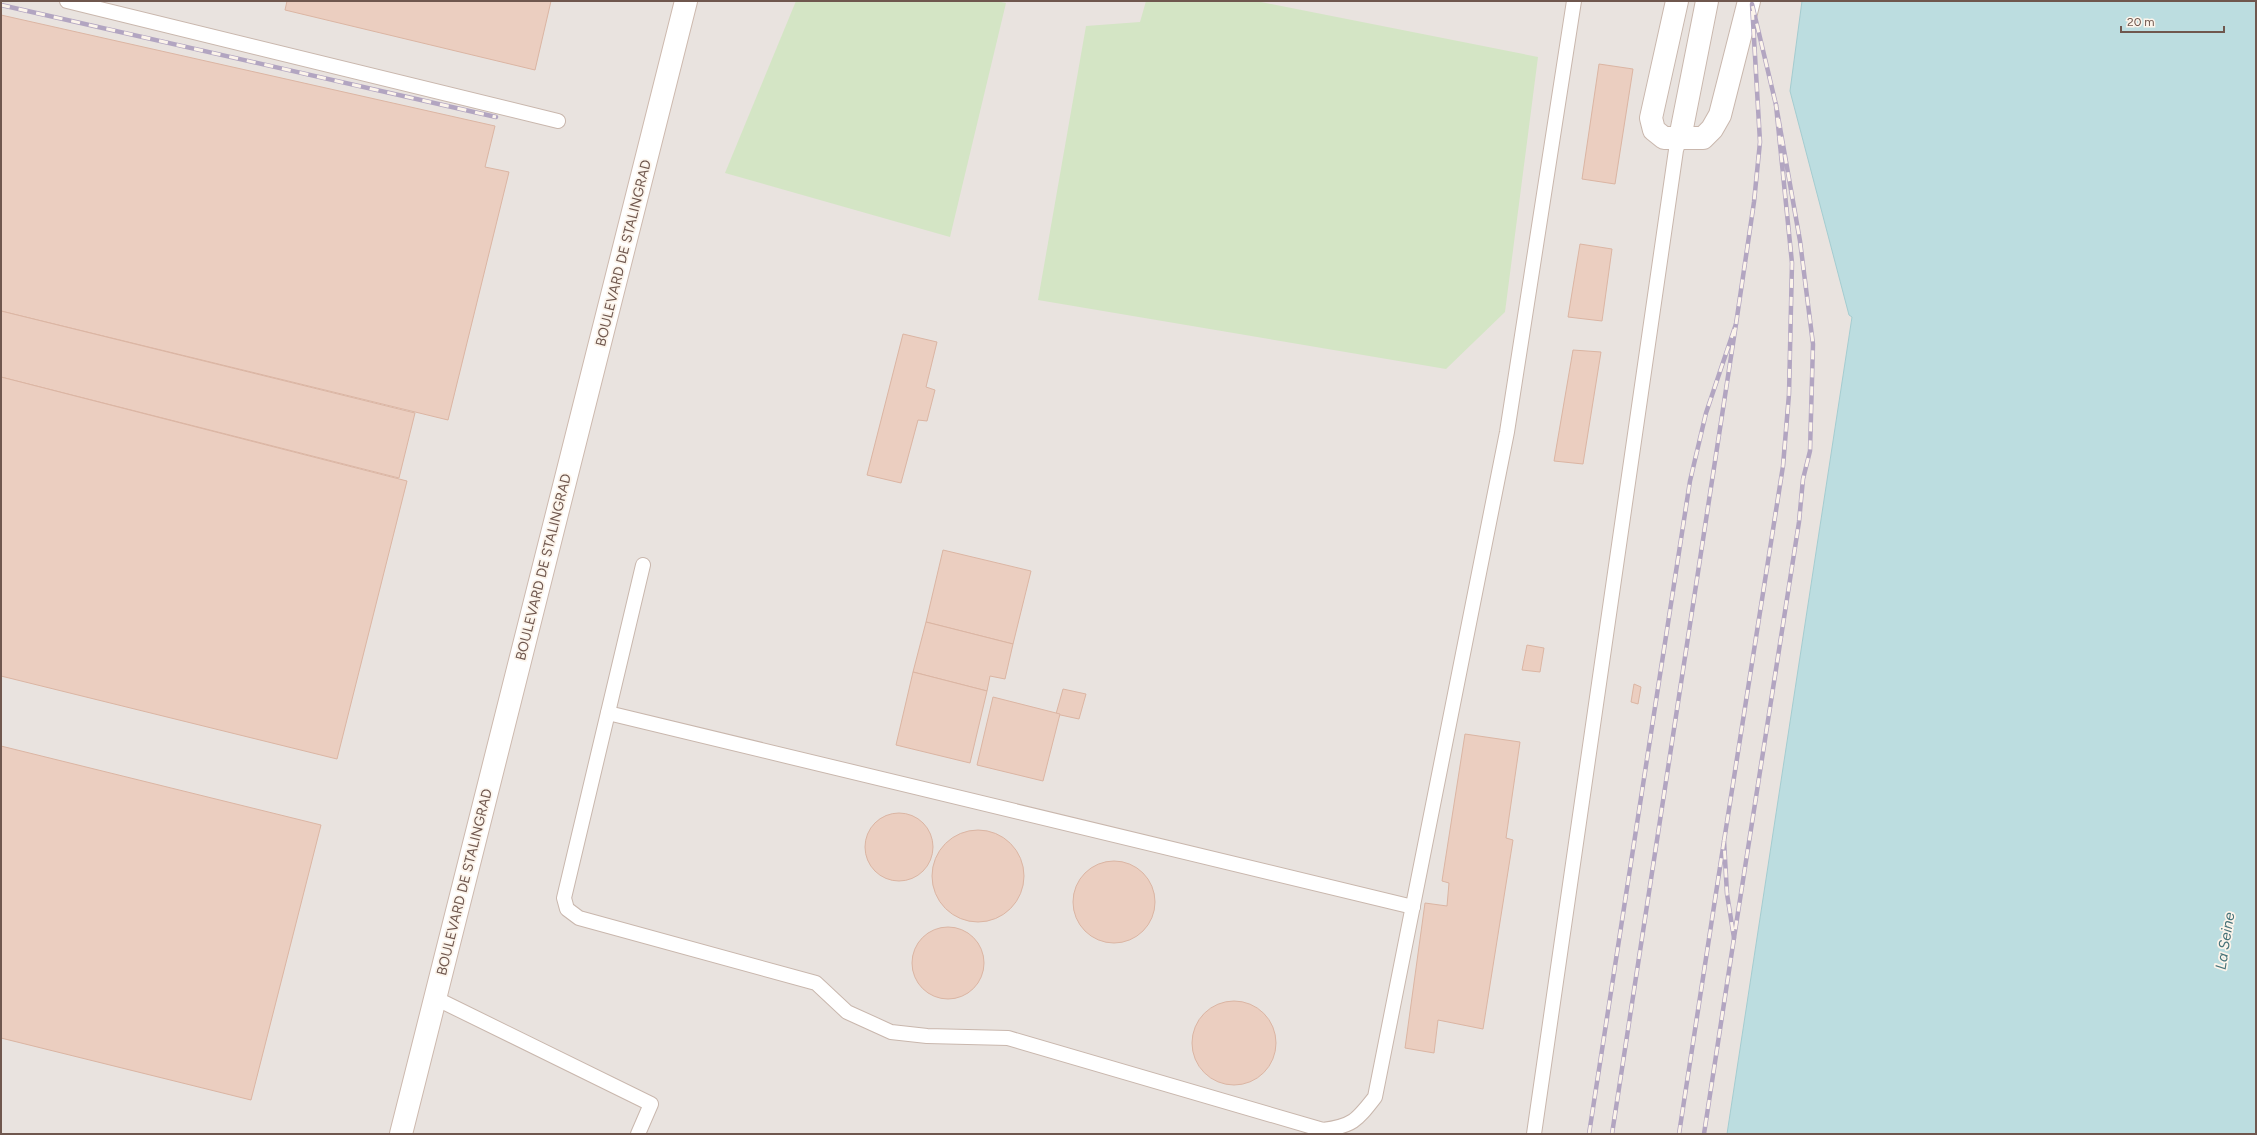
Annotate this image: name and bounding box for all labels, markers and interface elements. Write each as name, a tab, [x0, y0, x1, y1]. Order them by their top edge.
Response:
scale bar	[2121, 8, 2224, 34]
text: 20 m	[2127, 15, 2155, 29]
street label: BOULEVARD DE STALINGRAD	[592, 158, 655, 348]
street label: BOULEVARD DE STALINGRAD	[512, 472, 575, 662]
street label: BOULEVARD DE STALINGRAD	[433, 787, 496, 977]
water label: La Seine	[2212, 911, 2238, 971]

